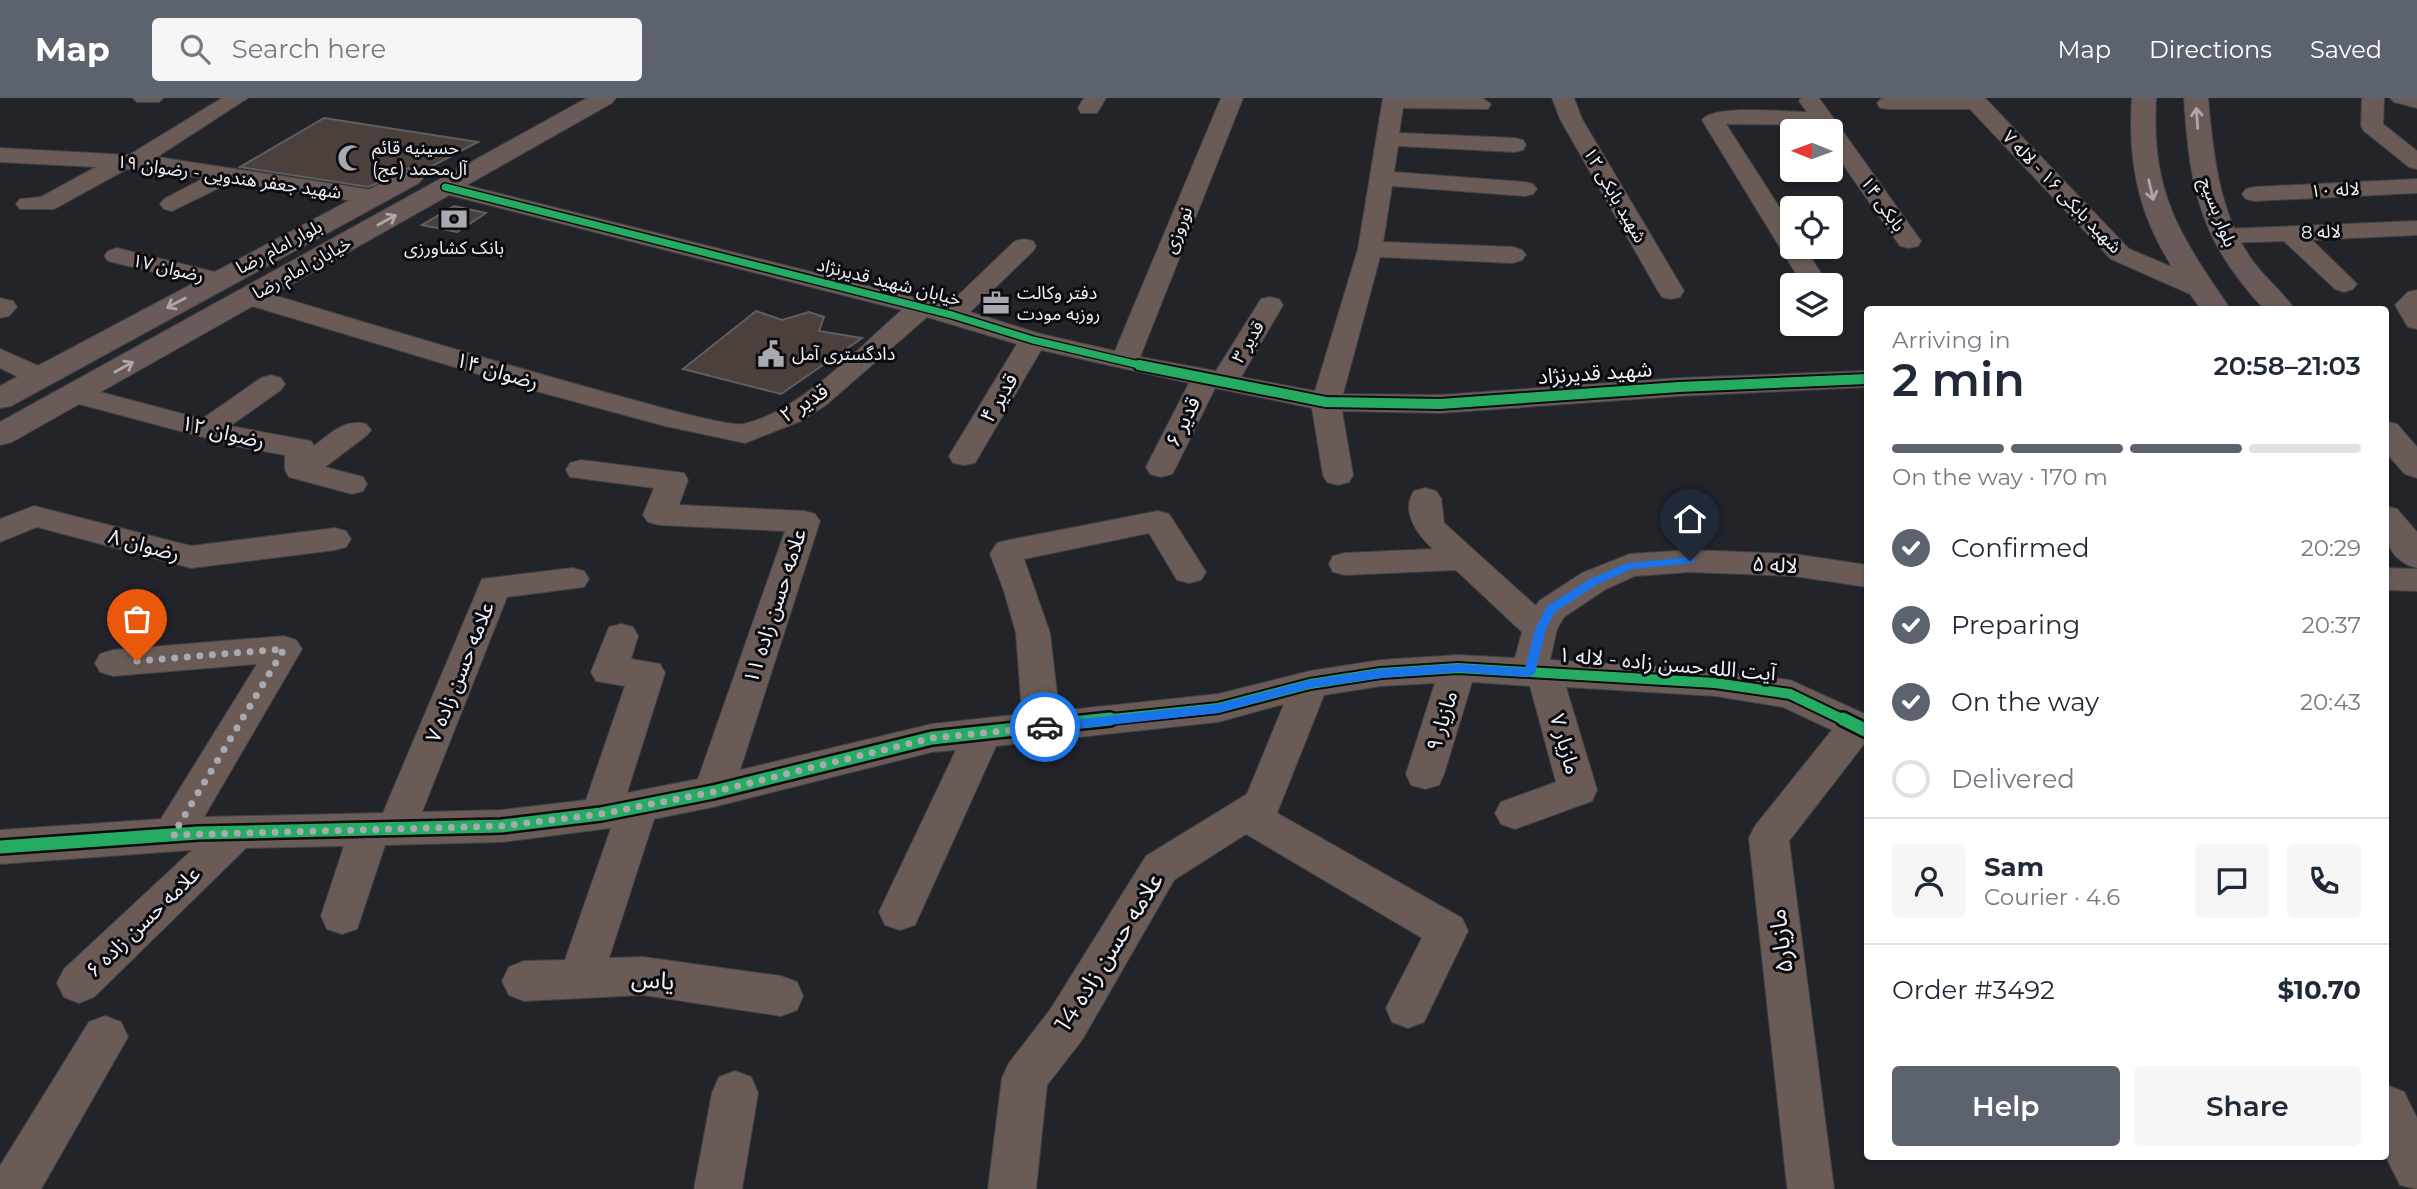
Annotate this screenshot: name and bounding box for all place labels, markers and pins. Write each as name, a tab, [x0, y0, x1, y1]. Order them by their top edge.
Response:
place label: حسینیه قائم آل‌محمد (عج)	[372, 137, 468, 182]
mosque icon: حسینیه قائم آل‌محمد (عج)	[336, 143, 366, 173]
bank icon: بانک کشاورزی	[439, 204, 469, 234]
place label: بانک کشاورزی	[404, 237, 504, 259]
place label: دفتر وکالت روزبه مودت	[1017, 282, 1100, 325]
office icon: دفتر وکالت روزبه مودت	[981, 288, 1011, 318]
public building icon: دادگستری آمل	[756, 339, 786, 369]
place label: دادگستری آمل	[792, 343, 895, 365]
pin	[1660, 489, 1720, 561]
pin	[107, 589, 167, 661]

